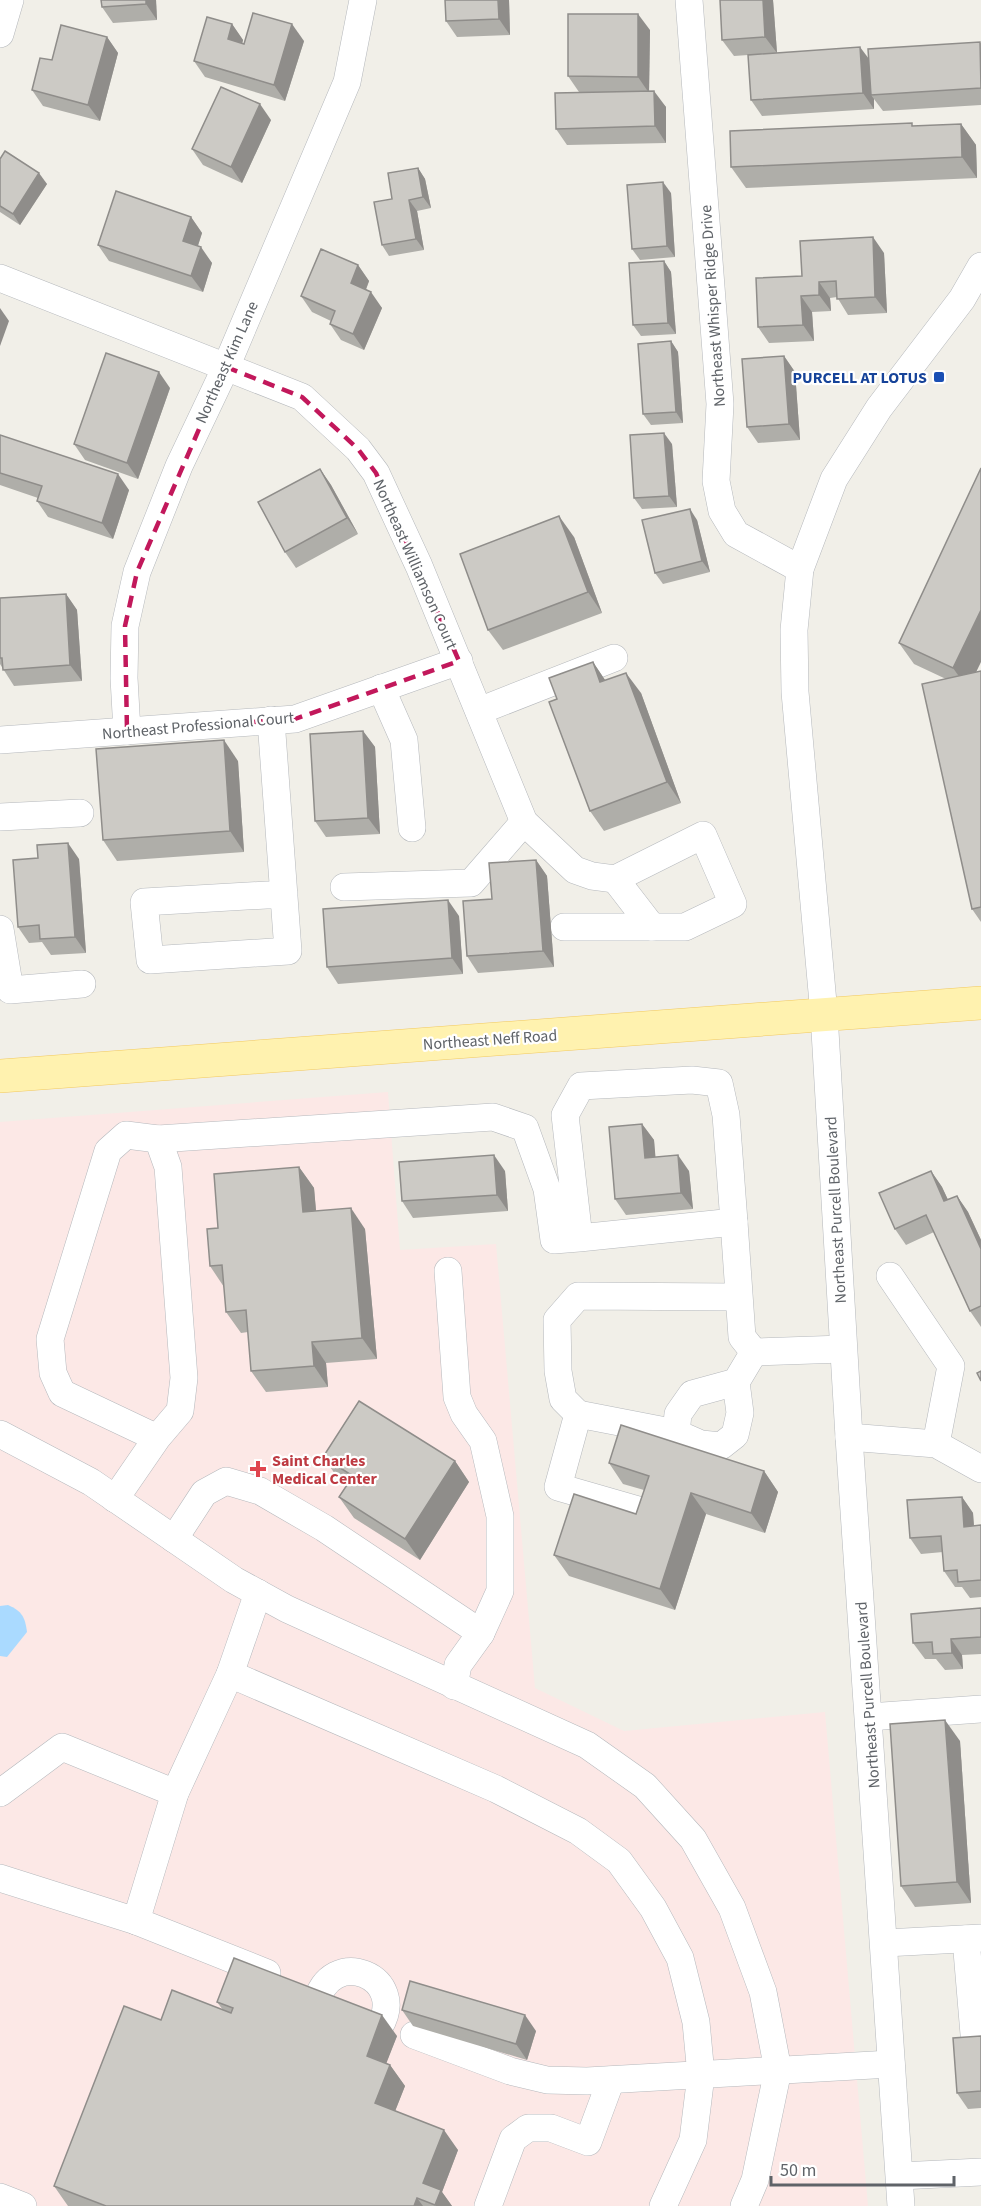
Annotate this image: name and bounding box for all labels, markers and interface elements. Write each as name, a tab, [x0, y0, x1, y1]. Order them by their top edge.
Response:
street label: Northeast Whisper Ridge Drive	[695, 204, 731, 408]
street label: Northeast Kim Lane	[190, 298, 264, 427]
place label: PURCELL AT LOTUS	[793, 367, 927, 389]
marker: PURCELL AT LOTUS	[932, 370, 946, 384]
street label: Northeast Williamson Court	[368, 476, 463, 654]
street label: Northeast Professional Court	[101, 707, 296, 745]
street label: Northeast Neff Road	[422, 1024, 558, 1056]
street label: Northeast Purcell Boulevard	[820, 1116, 852, 1304]
place label: Saint Charles Medical Center	[272, 1450, 377, 1490]
marker: Saint Charles Medical Center	[249, 1460, 267, 1478]
street label: Northeast Purcell Boulevard	[850, 1601, 886, 1789]
scale bar	[771, 2149, 954, 2187]
text: 50 m	[780, 2158, 816, 2183]

